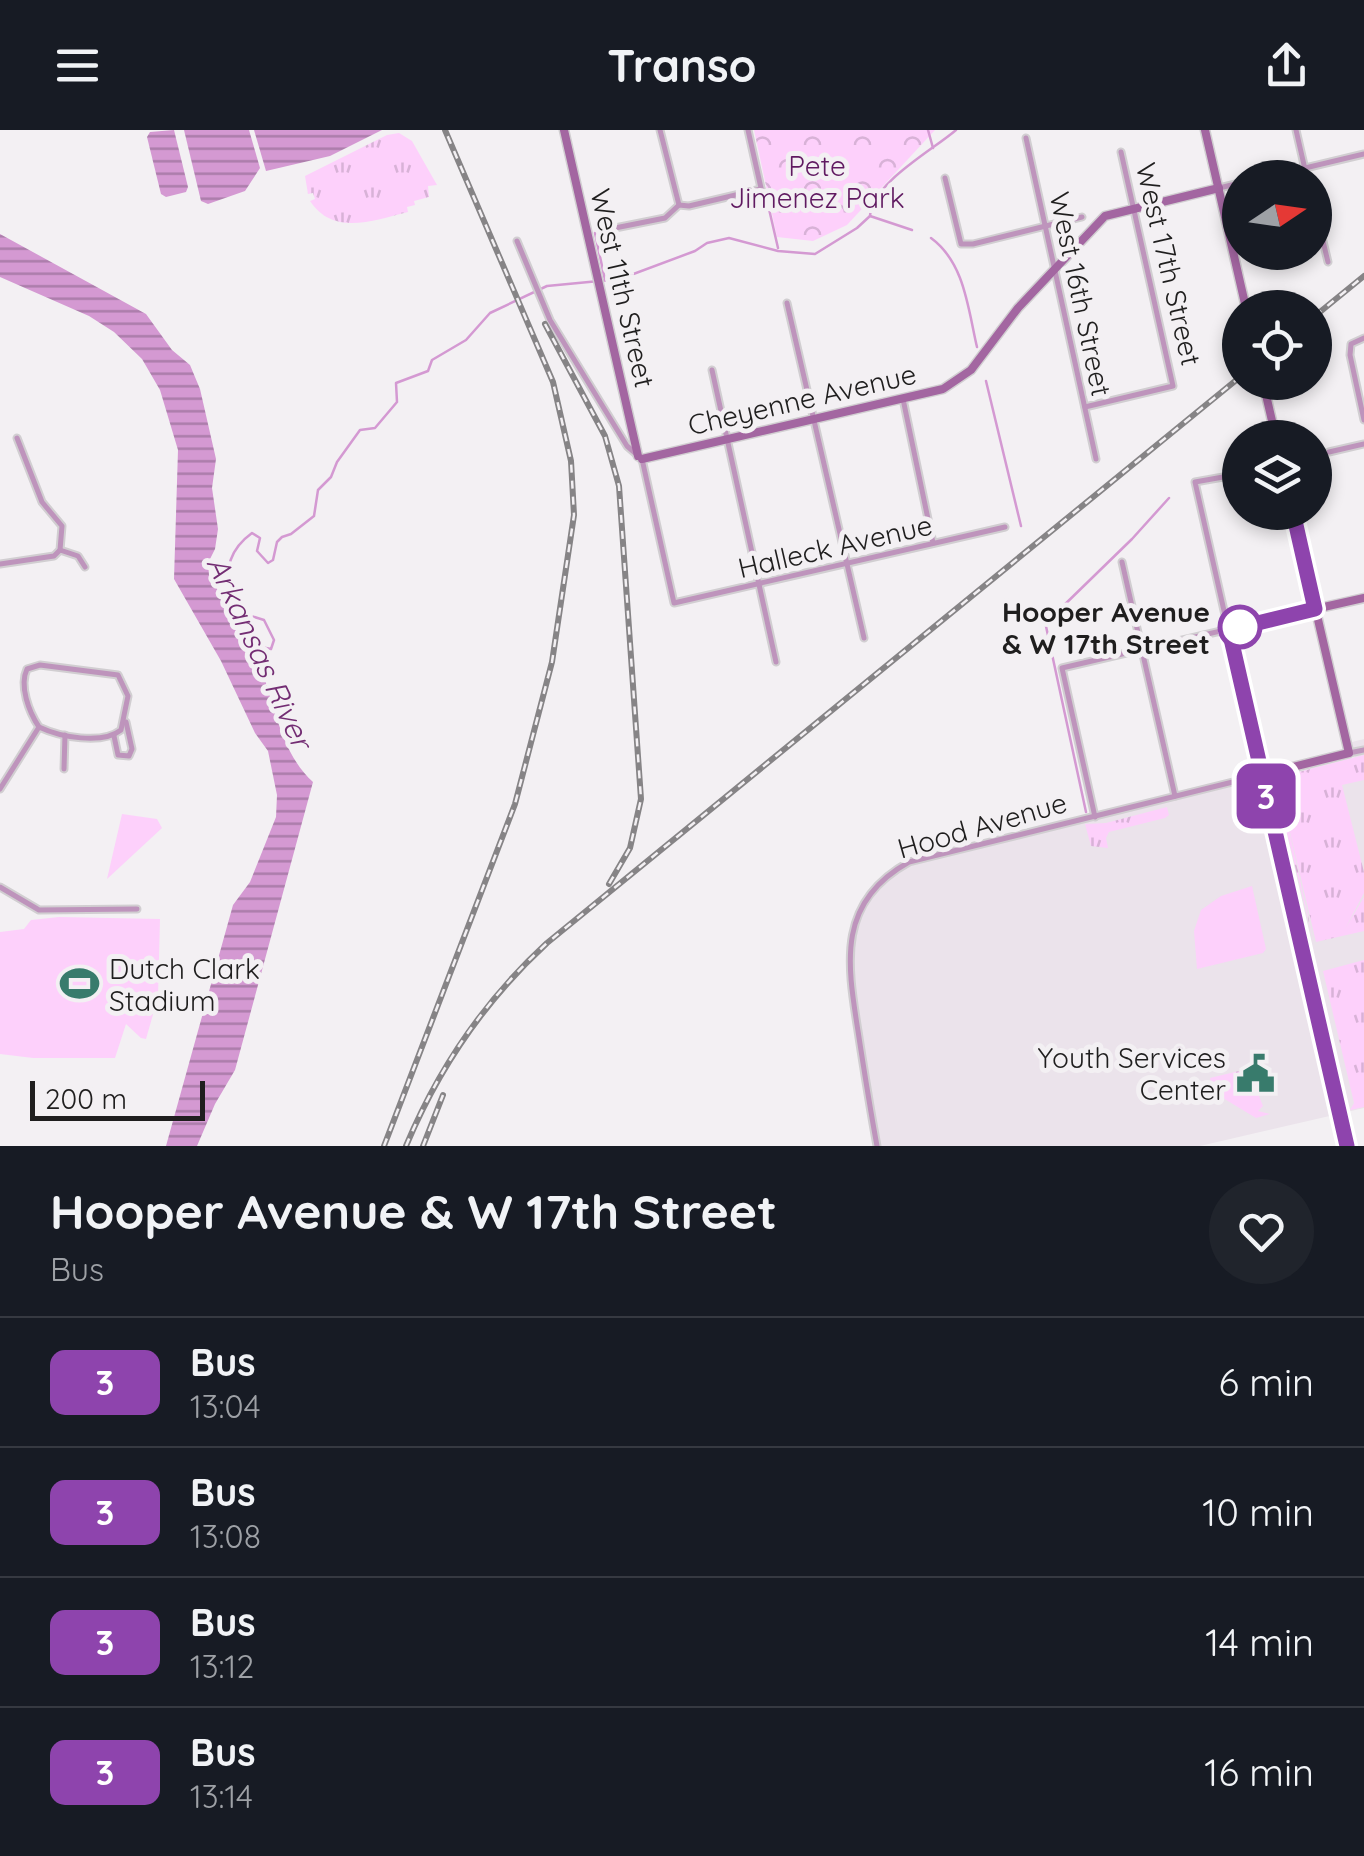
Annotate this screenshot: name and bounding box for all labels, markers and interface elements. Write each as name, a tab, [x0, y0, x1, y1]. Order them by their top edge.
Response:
text: Transo	[607, 37, 757, 93]
icon: menu	[50, 38, 105, 93]
icon: share	[1259, 38, 1314, 93]
park label: Pete Jimenez Park	[729, 148, 905, 215]
street label: West 17th Street	[1129, 159, 1209, 369]
north arrow	[1222, 160, 1332, 270]
map controls	[1222, 160, 1332, 530]
street label: West 11th Street	[583, 185, 663, 391]
street label: West 16th Street	[1042, 189, 1120, 399]
button: locate	[1222, 290, 1332, 400]
street label: Cheyenne Avenue	[685, 356, 919, 442]
button: layers	[1222, 420, 1332, 530]
street label: Halleck Avenue	[734, 507, 936, 585]
water label: Arkansas River	[199, 550, 323, 757]
place label: Hooper Avenue & W 17th Street	[1002, 594, 1210, 661]
marker: Hooper Avenue & W 17th Street	[1219, 606, 1261, 648]
line badge: 3	[1234, 764, 1298, 828]
text: 3	[1257, 774, 1275, 818]
street label: Hood Avenue	[893, 784, 1071, 866]
place label: Dutch Clark Stadium	[109, 951, 260, 1018]
sports icon: Dutch Clark Stadium	[58, 963, 100, 1005]
place label: Youth Services Center	[1038, 1040, 1226, 1107]
public building icon: Youth Services Center	[1235, 1052, 1277, 1094]
scale bar	[30, 1076, 205, 1120]
text: 200 m	[45, 1081, 127, 1116]
button: heart	[1209, 1179, 1314, 1284]
text: Hooper Avenue & W 17th Street	[50, 1181, 777, 1241]
text: Bus	[50, 1249, 104, 1289]
text: Bus	[190, 1338, 256, 1386]
text: 6 min	[1218, 1358, 1314, 1406]
text: 3	[96, 1360, 114, 1404]
text: 13:04	[190, 1386, 261, 1426]
text: Bus	[190, 1468, 256, 1516]
text: 10 min	[1202, 1488, 1314, 1536]
text: 3	[96, 1490, 114, 1534]
text: 13:08	[190, 1516, 261, 1556]
text: Bus	[190, 1598, 256, 1646]
text: 14 min	[1205, 1618, 1314, 1666]
text: 3	[96, 1620, 114, 1664]
text: 13:12	[190, 1646, 254, 1686]
text: Bus	[190, 1728, 256, 1776]
text: 16 min	[1204, 1748, 1314, 1796]
text: 3	[96, 1750, 114, 1794]
text: 13:14	[190, 1776, 253, 1816]

